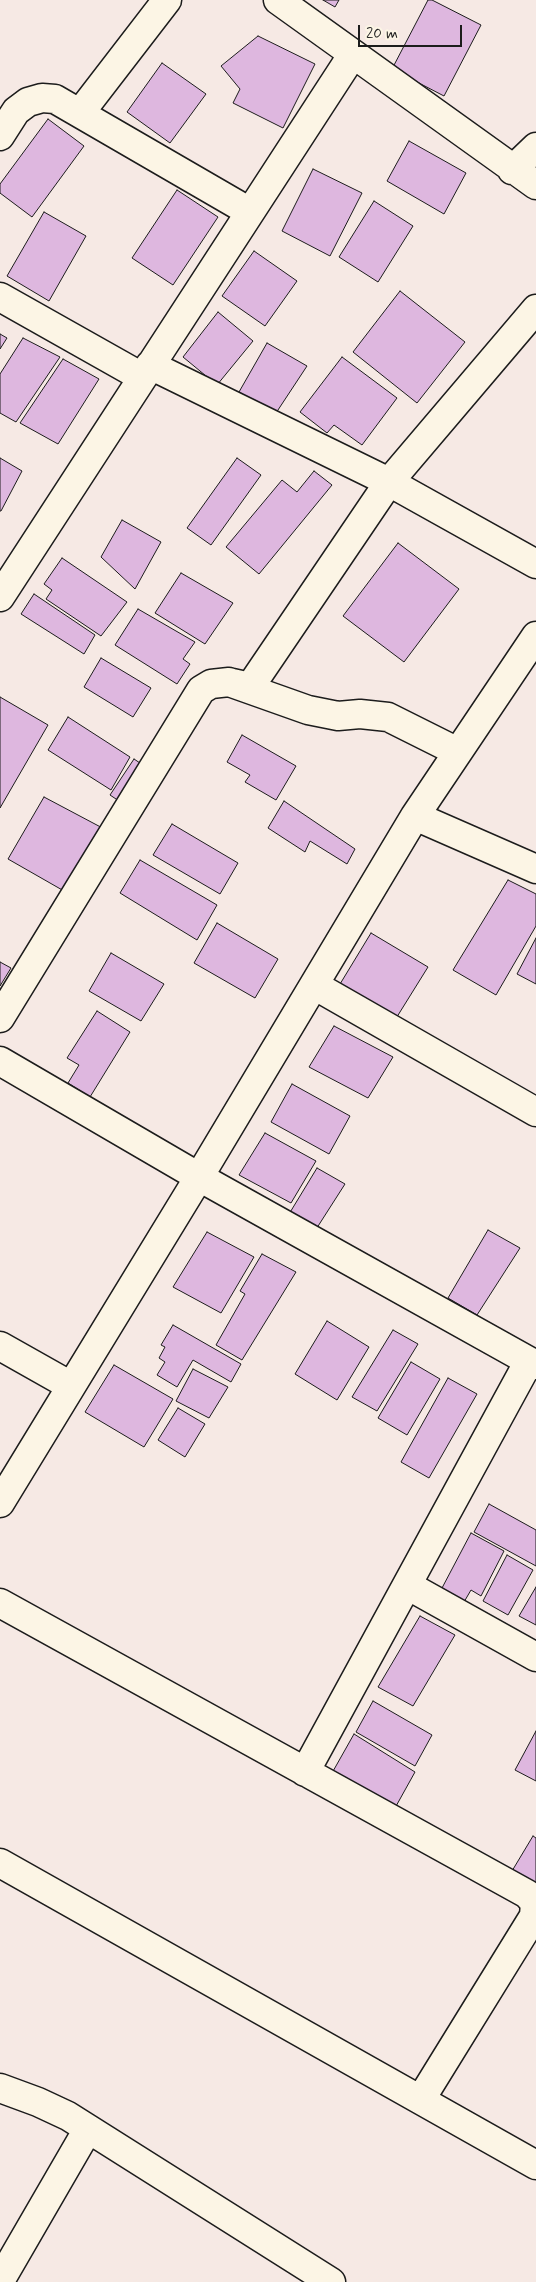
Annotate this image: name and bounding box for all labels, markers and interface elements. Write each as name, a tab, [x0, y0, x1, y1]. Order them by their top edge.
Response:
scale bar	[361, 15, 465, 47]
text: 20 m	[366, 24, 398, 44]

